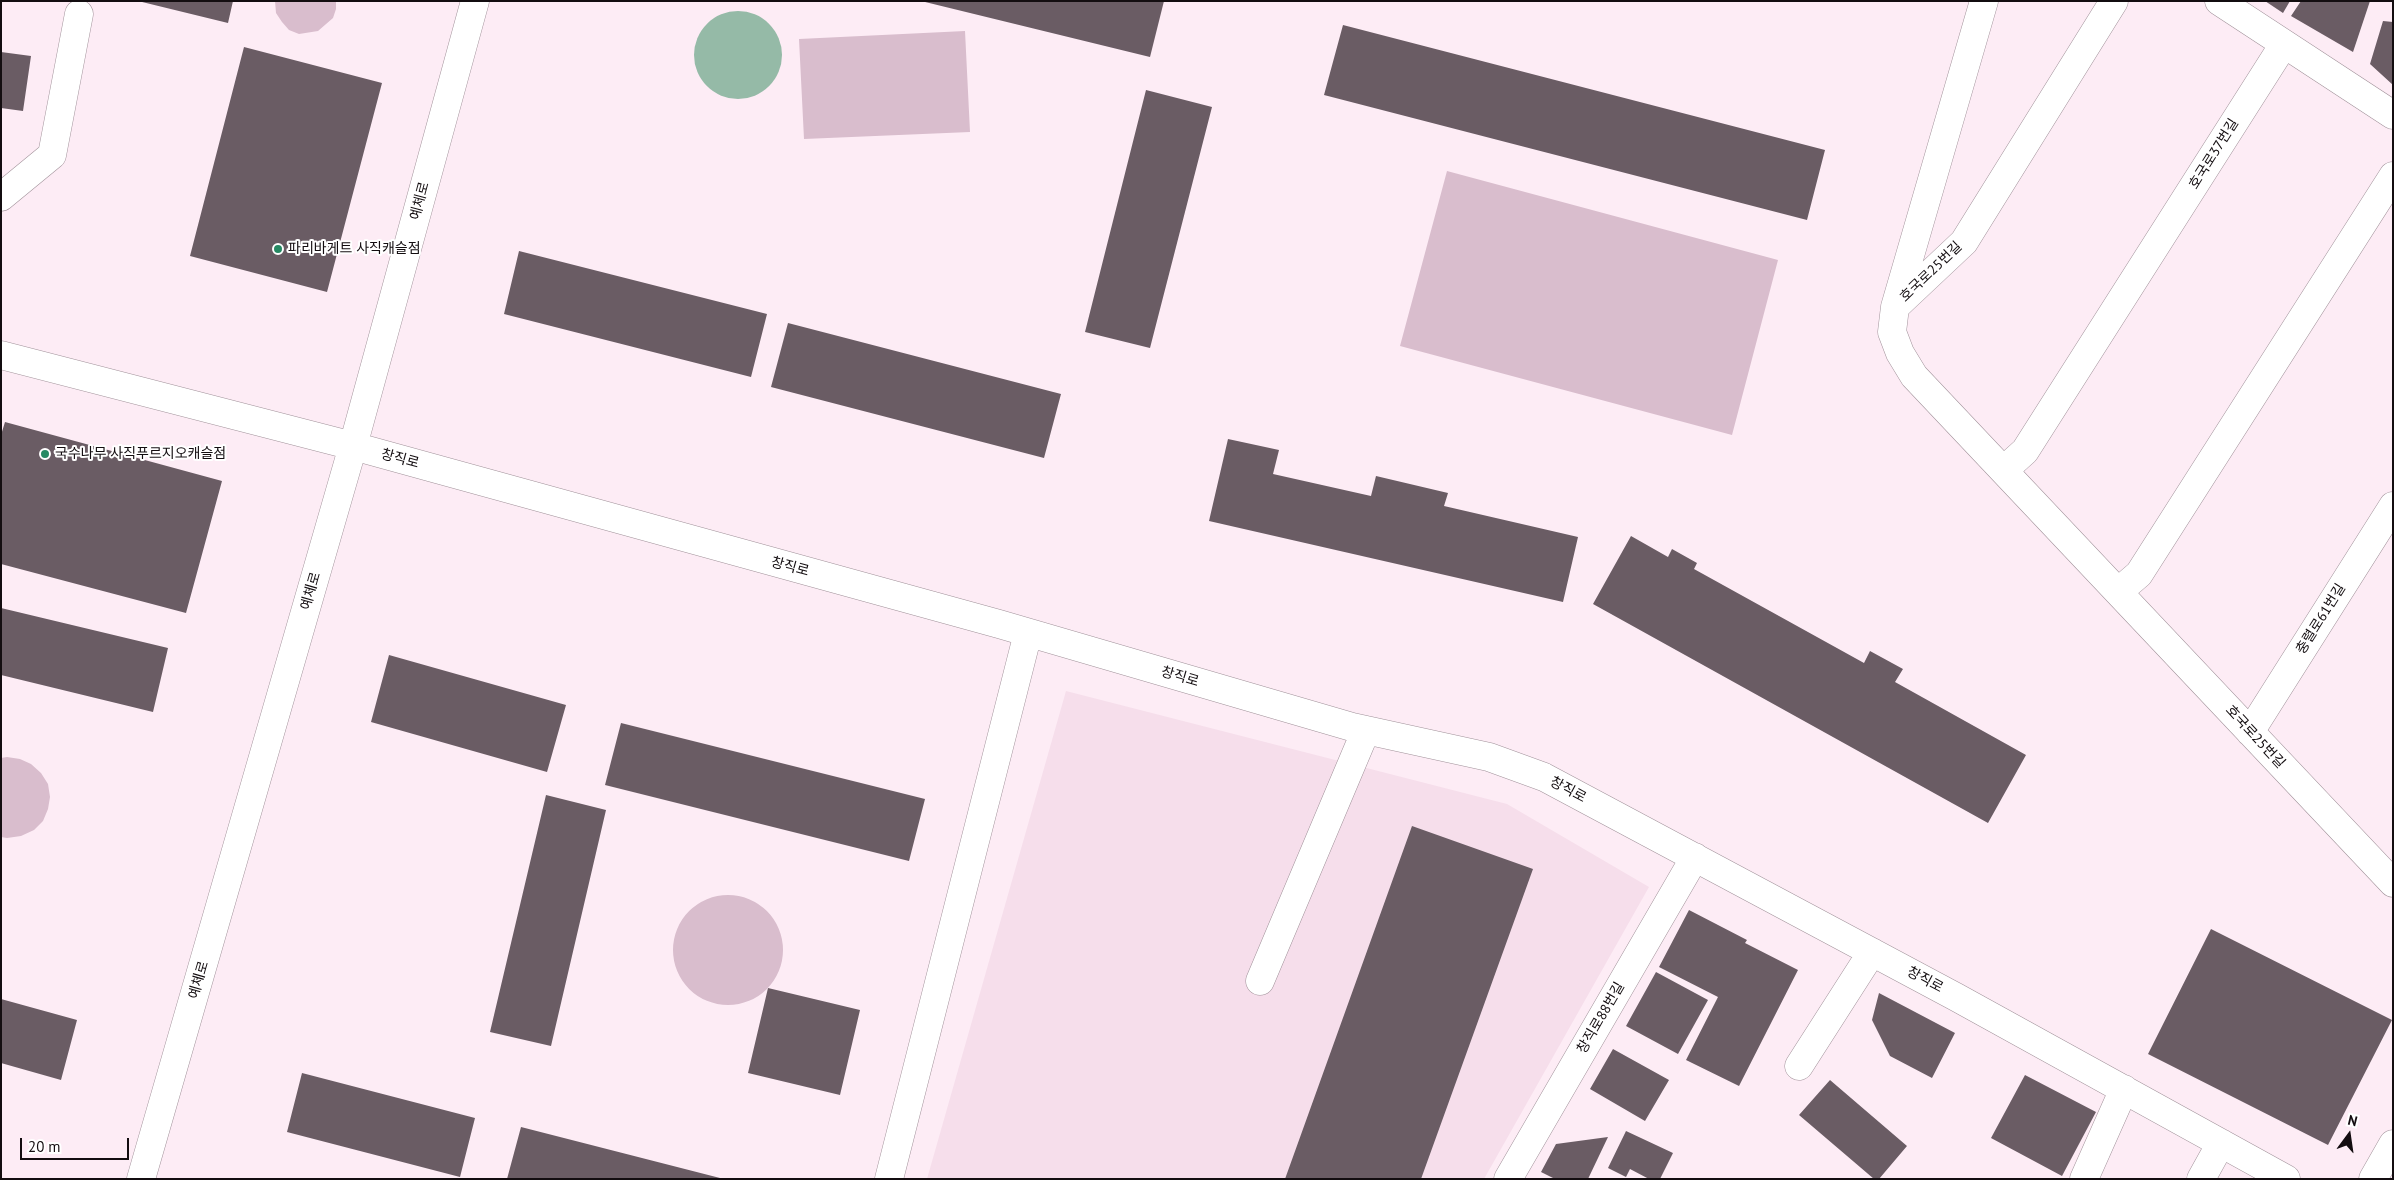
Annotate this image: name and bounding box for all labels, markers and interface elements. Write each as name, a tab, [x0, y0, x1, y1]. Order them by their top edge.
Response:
street label: 호국로37번길	[2186, 116, 2242, 192]
street label: 예체로	[407, 180, 433, 222]
street label: 호국로25번길	[1897, 238, 1965, 306]
place label: 파리바게트 사직캐슬점	[288, 241, 421, 257]
marker: 파리바게트 사직캐슬점	[272, 243, 284, 255]
place label: 국수나무 사직푸르지오캐슬점	[55, 446, 226, 462]
street label: 창직로	[379, 446, 421, 472]
marker: 국수나무 사직푸르지오캐슬점	[39, 448, 51, 460]
street label: 창직로	[769, 554, 811, 580]
street label: 예체로	[298, 570, 324, 612]
street label: 충렬로61번길	[2293, 581, 2349, 657]
street label: 창직로	[1159, 664, 1201, 690]
street label: 호국로25번길	[2222, 702, 2288, 772]
street label: 창직로	[1547, 774, 1589, 806]
street label: 예체로	[186, 959, 212, 1001]
street label: 창직로	[1904, 964, 1946, 996]
street label: 창직로88번길	[1574, 979, 1628, 1057]
north arrow	[2324, 1110, 2374, 1160]
text: N	[2346, 1111, 2359, 1130]
scale bar	[22, 1128, 131, 1160]
text: 20 m	[28, 1137, 61, 1156]

